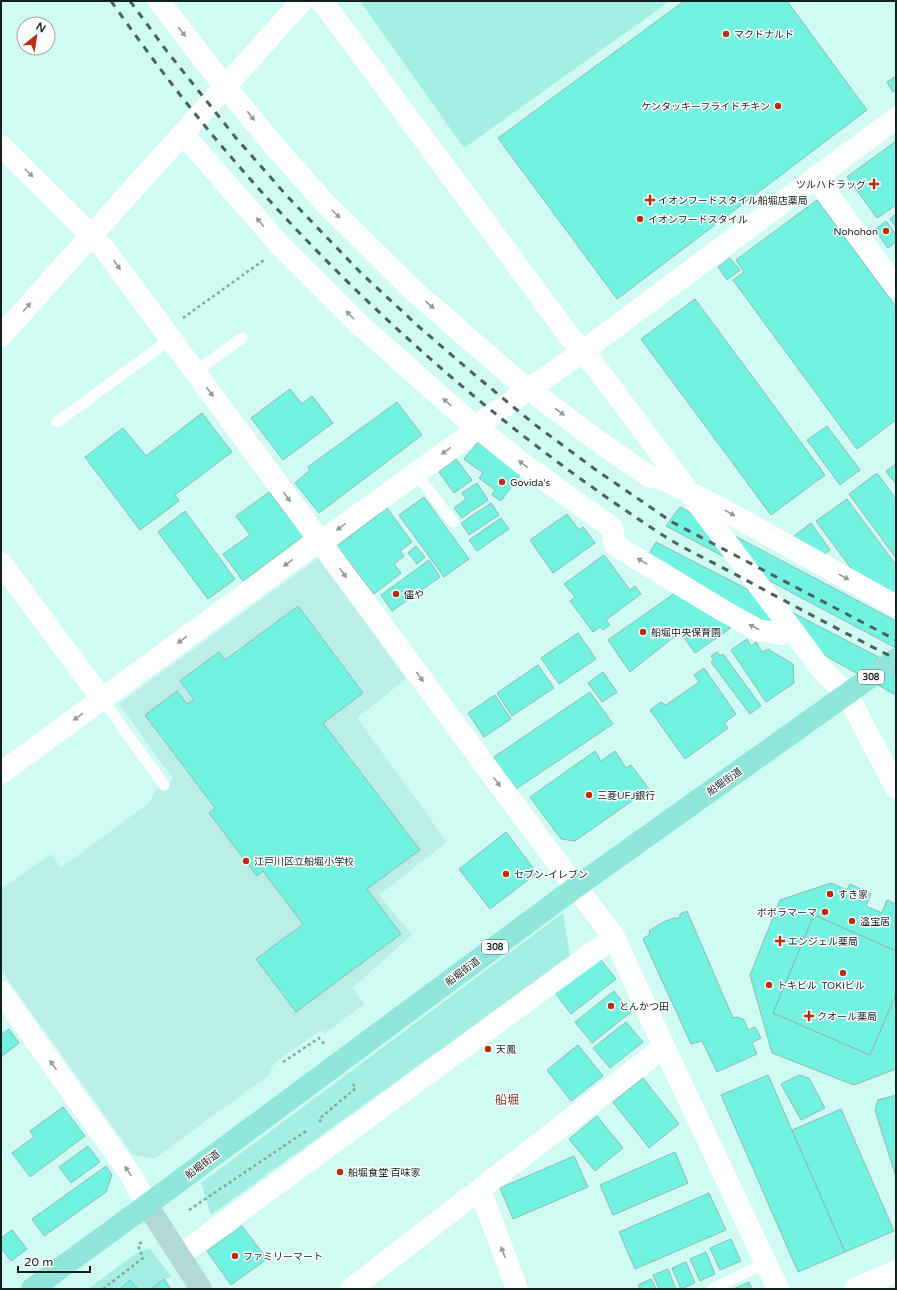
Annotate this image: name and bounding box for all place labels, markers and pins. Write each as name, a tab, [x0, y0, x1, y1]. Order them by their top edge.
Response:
marker: マクドナルド	[721, 29, 731, 39]
place label: マクドナルド	[734, 29, 794, 41]
place label: ケンタッキーフライドチキン	[641, 101, 770, 113]
marker: ケンタッキーフライドチキン	[773, 101, 783, 111]
place label: ツルハドラッグ	[796, 179, 866, 191]
marker: ツルハドラッグ	[869, 179, 879, 189]
marker: イオンフードスタイル船堀店薬局	[645, 195, 655, 205]
place label: イオンフードスタイル船堀店薬局	[658, 195, 808, 207]
marker: イオンフードスタイル	[635, 214, 645, 224]
place label: イオンフードスタイル	[648, 214, 748, 226]
place label: Nohohon	[834, 226, 878, 238]
marker: Nohohon	[881, 226, 891, 236]
marker: Govida's	[497, 477, 507, 487]
place label: Govida's	[510, 477, 551, 489]
marker: 儘や	[391, 589, 401, 599]
place label: 儘や	[403, 589, 424, 601]
marker: 船堀中央保育園	[638, 627, 648, 637]
place label: 船堀中央保育園	[651, 627, 721, 639]
marker: 三菱UFJ銀行	[584, 790, 594, 800]
place label: 三菱UFJ銀行	[597, 790, 655, 802]
marker: 江戸川区立船堀小学校	[241, 856, 251, 866]
place label: 江戸川区立船堀小学校	[254, 856, 354, 868]
marker: セブン-イレブン	[501, 869, 511, 879]
place label: セブン-イレブン	[514, 869, 588, 881]
marker: すき家	[825, 889, 835, 899]
place label: すき家	[838, 889, 868, 901]
place label: ポポラマーマ	[757, 907, 817, 919]
marker: ポポラマーマ	[820, 907, 830, 917]
marker: 溢宝居	[847, 916, 857, 926]
place label: 溢宝居	[860, 916, 890, 928]
marker: エンジェル薬局	[775, 936, 785, 946]
place label: エンジェル薬局	[788, 936, 858, 948]
marker: TOKIビル	[838, 968, 848, 978]
marker: トキビル	[764, 980, 774, 990]
place label: トキビル	[777, 980, 817, 992]
place label: TOKIビル	[821, 980, 865, 992]
marker: とんかつ田	[606, 1001, 616, 1011]
place label: とんかつ田	[619, 1001, 669, 1013]
marker: クオール薬局	[804, 1011, 814, 1021]
place label: クオール薬局	[817, 1011, 877, 1023]
marker: 天鳳	[483, 1044, 493, 1054]
place label: 天鳳	[496, 1044, 516, 1056]
marker: 船堀食堂 百味家	[335, 1167, 345, 1177]
place label: 船堀食堂 百味家	[348, 1167, 421, 1179]
marker: ファミリーマート	[230, 1251, 240, 1261]
place label: ファミリーマート	[243, 1251, 323, 1263]

